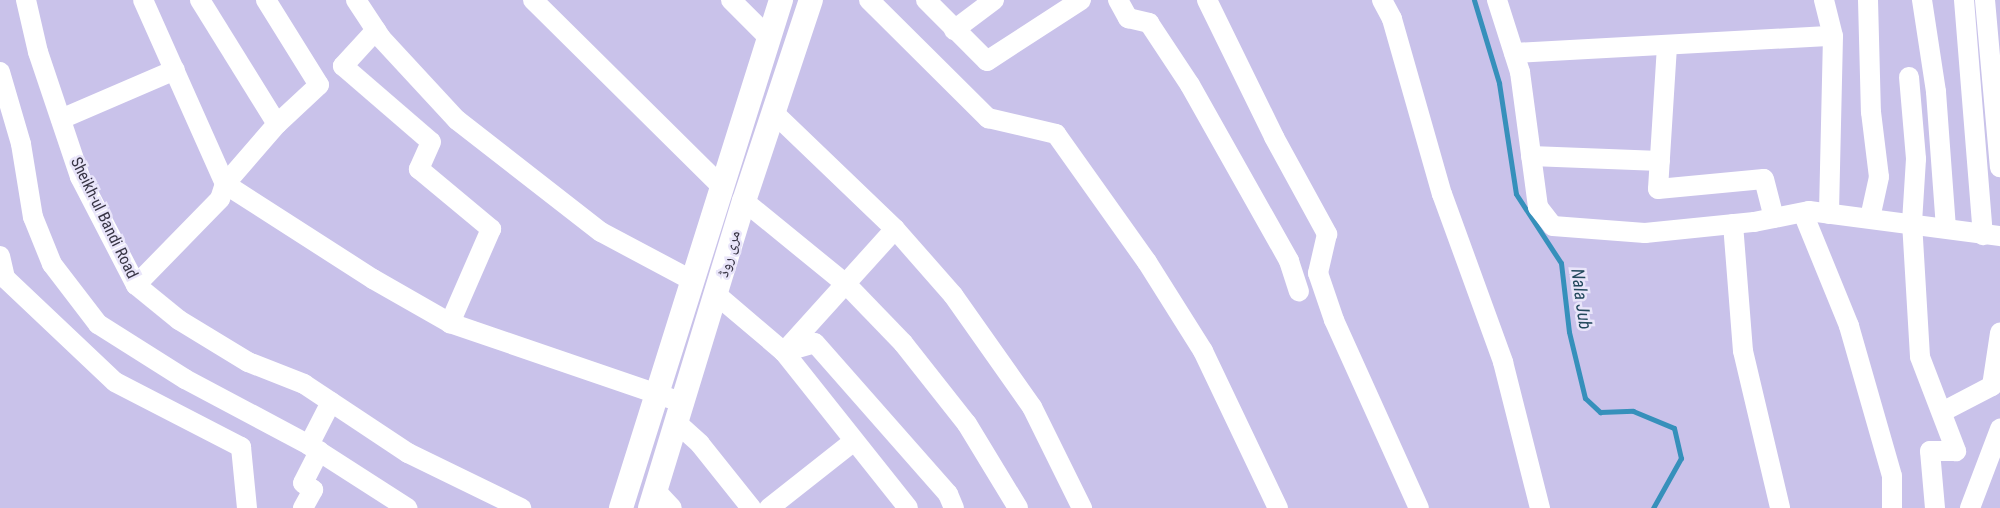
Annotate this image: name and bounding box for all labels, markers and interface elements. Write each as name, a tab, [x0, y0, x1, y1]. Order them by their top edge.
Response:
street label: Sheikh-ul Bandi Road	[66, 154, 142, 282]
street label: مری روڈ	[714, 229, 744, 279]
water label: Nala Jub	[1566, 267, 1596, 331]

